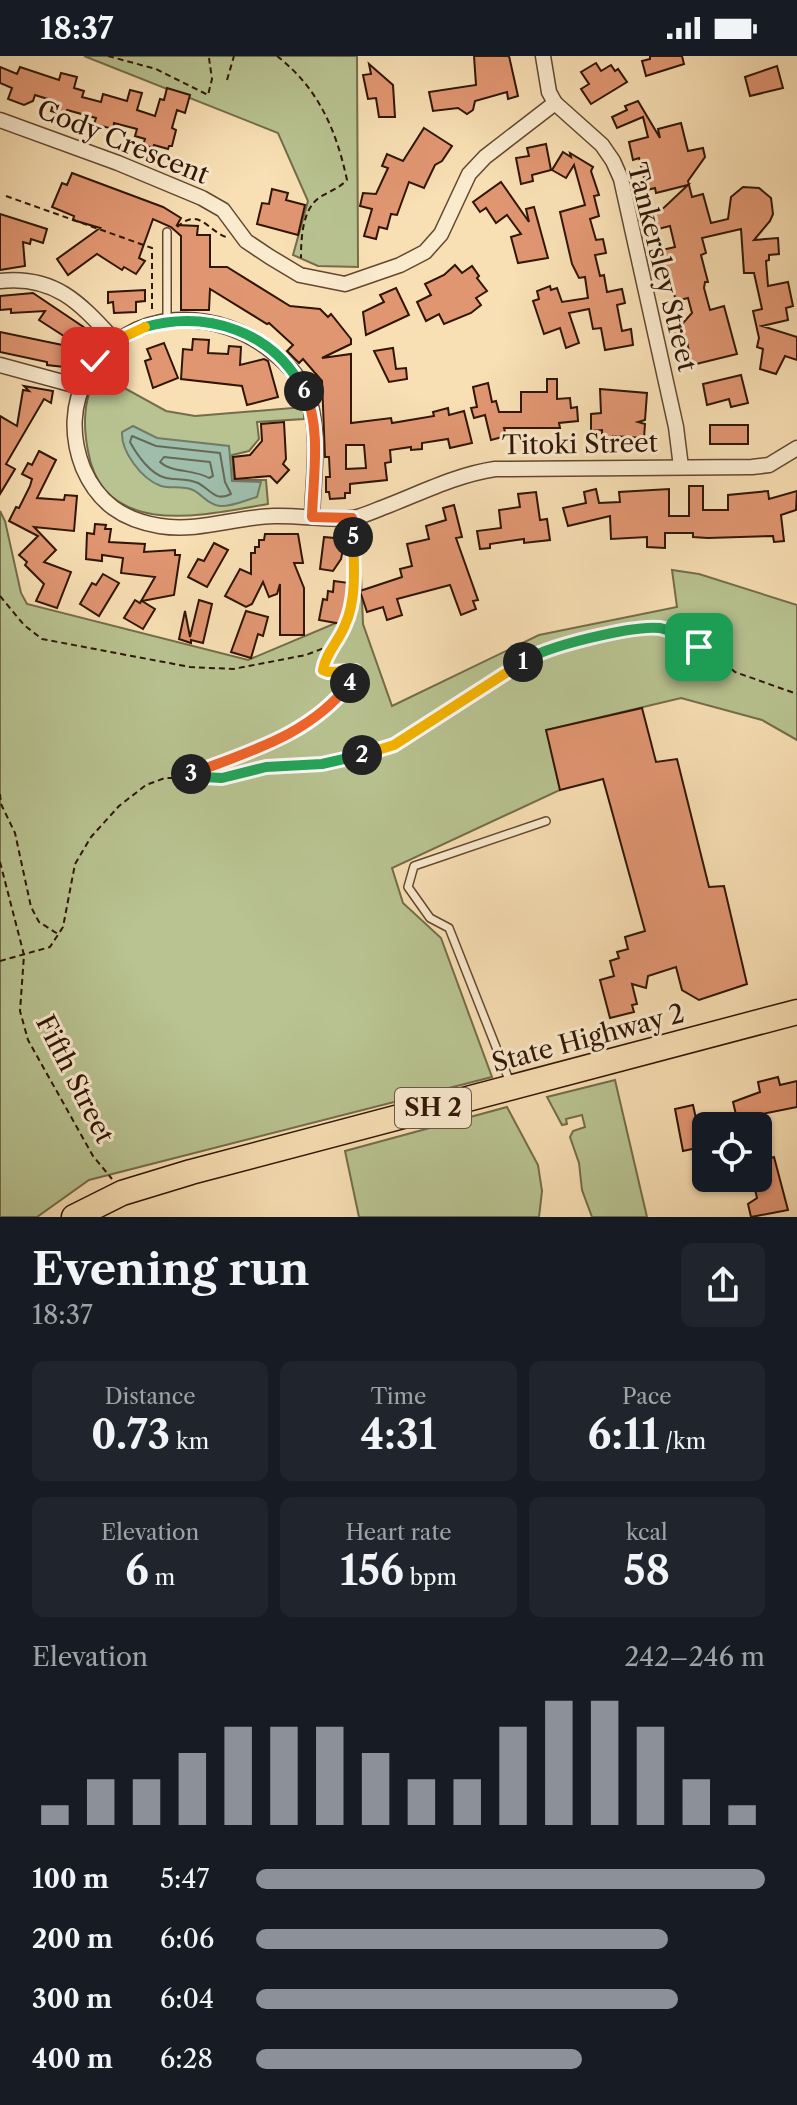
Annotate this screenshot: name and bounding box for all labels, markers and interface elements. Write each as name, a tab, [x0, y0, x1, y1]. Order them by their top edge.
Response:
text: 18:37	[40, 10, 113, 47]
street label: Cody Crescent	[32, 93, 214, 191]
street label: Tankersley Street	[621, 159, 704, 375]
pin	[61, 327, 129, 395]
icon: check	[73, 339, 117, 383]
pin: 6	[284, 371, 324, 411]
text: 6	[297, 377, 311, 404]
street label: Titoki Street	[502, 427, 659, 461]
pin: 5	[333, 517, 373, 557]
text: 5	[347, 523, 359, 550]
pin	[665, 613, 733, 681]
icon: arrive	[677, 625, 721, 669]
pin: 1	[503, 642, 543, 682]
text: 1	[518, 648, 528, 675]
pin: 4	[330, 663, 370, 703]
text: 4	[343, 669, 357, 696]
pin: 2	[342, 735, 382, 775]
text: 2	[356, 741, 369, 768]
pin: 3	[171, 754, 211, 794]
text: 3	[185, 760, 197, 787]
street label: State Highway 2	[488, 997, 688, 1079]
street label: Fifth Street	[29, 1010, 121, 1149]
road number: SH 2	[395, 1088, 471, 1128]
map controls	[692, 1112, 772, 1192]
button: locate	[692, 1112, 772, 1192]
text: Evening run	[32, 1242, 309, 1296]
button: share	[681, 1243, 765, 1327]
text: 18:37	[32, 1299, 93, 1331]
text: Distance	[105, 1383, 196, 1410]
text: Time	[371, 1383, 426, 1410]
text: Pace	[622, 1383, 672, 1410]
text: 0.73	[91, 1410, 170, 1459]
text: 4:31	[360, 1410, 437, 1459]
text: 6:11	[587, 1410, 659, 1459]
text: km	[170, 1428, 209, 1455]
text: /km	[659, 1428, 706, 1455]
text: Elevation	[101, 1519, 199, 1546]
text: Heart rate	[345, 1519, 452, 1546]
text: kcal	[626, 1519, 668, 1546]
text: 6	[125, 1546, 149, 1595]
text: 156	[340, 1546, 404, 1595]
text: 58	[623, 1546, 670, 1595]
text: m	[149, 1564, 175, 1591]
text: bpm	[404, 1564, 457, 1591]
text: Elevation	[32, 1641, 148, 1673]
text: 242–246 m	[624, 1641, 765, 1673]
text: 100 m	[32, 1863, 109, 1895]
text: 5:47	[160, 1863, 209, 1895]
text: 200 m	[32, 1923, 113, 1955]
text: 6:06	[160, 1923, 214, 1955]
text: 300 m	[32, 1983, 112, 2015]
text: 6:04	[160, 1983, 214, 2015]
text: 400 m	[32, 2043, 113, 2075]
text: 6:28	[160, 2043, 213, 2075]

